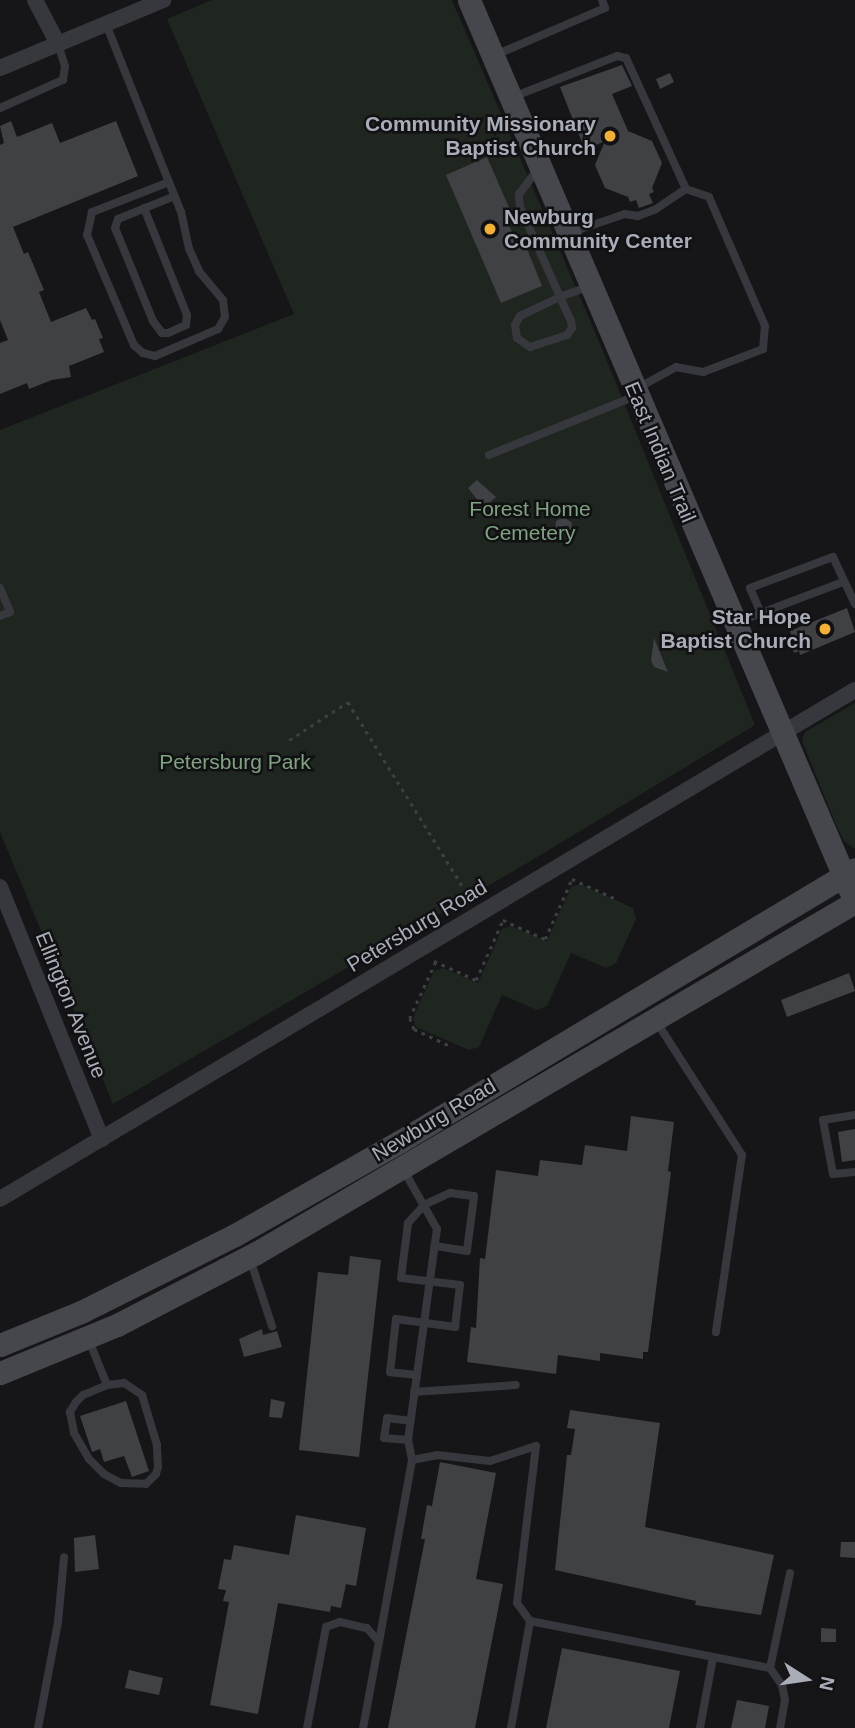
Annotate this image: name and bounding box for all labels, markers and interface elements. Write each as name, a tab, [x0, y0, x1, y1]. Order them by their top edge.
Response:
place label: Community Missionary Baptist Church	[365, 111, 596, 161]
marker: Community Missionary Baptist Church	[602, 128, 618, 144]
place label: Newburg Community Center	[504, 204, 692, 254]
marker: Newburg Community Center	[482, 221, 498, 237]
street label: East Indian Trail	[619, 378, 701, 526]
park label: Forest Home Cemetery	[469, 496, 591, 546]
place label: Star Hope Baptist Church	[660, 604, 811, 654]
marker: Star Hope Baptist Church	[817, 621, 833, 637]
park label: Petersburg Park	[159, 749, 311, 775]
street label: Petersburg Road	[342, 874, 492, 978]
street label: Ellington Avenue	[30, 927, 112, 1083]
street label: Newburg Road	[367, 1073, 501, 1167]
north arrow	[771, 1644, 841, 1714]
text: N	[815, 1675, 839, 1692]

